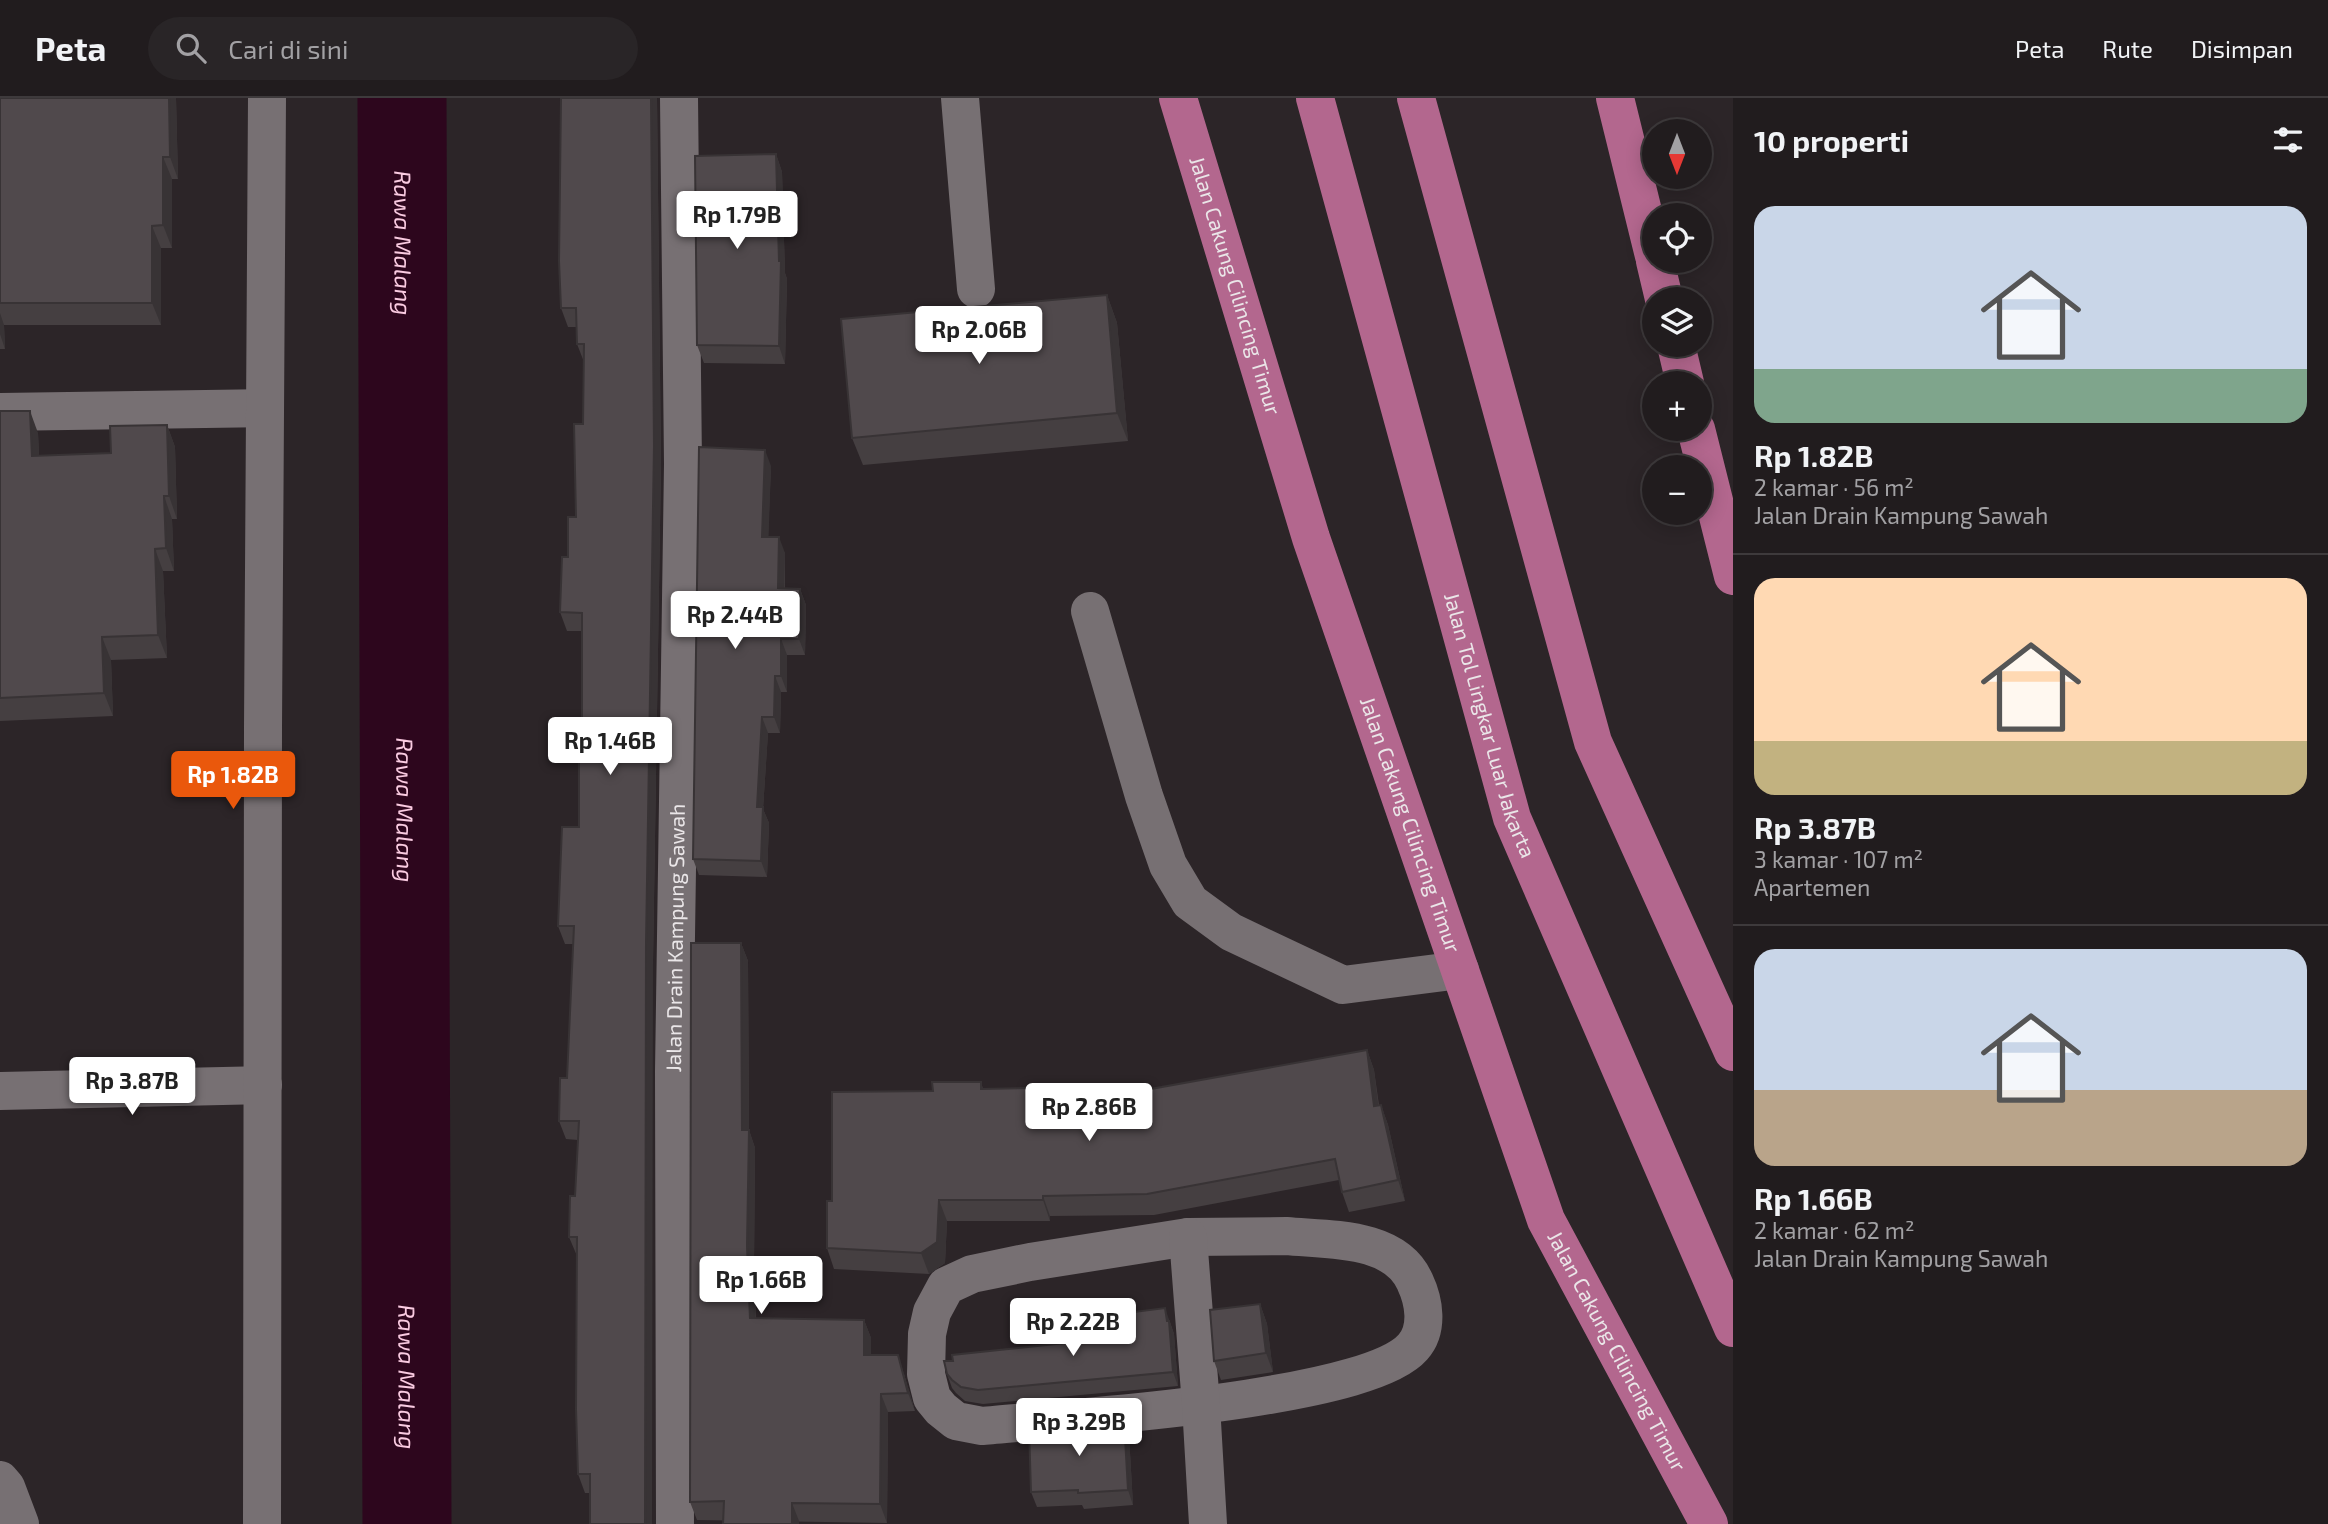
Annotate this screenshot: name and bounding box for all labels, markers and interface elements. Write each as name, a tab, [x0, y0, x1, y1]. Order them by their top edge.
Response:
search box	[148, 17, 638, 80]
text: Peta	[35, 28, 106, 68]
icon: search	[172, 29, 210, 67]
text: Cari di sini	[228, 33, 348, 64]
text: Peta	[2015, 34, 2064, 63]
text: Rute	[2102, 34, 2153, 63]
text: Disimpan	[2191, 34, 2293, 63]
north arrow	[1642, 119, 1712, 189]
map controls	[1642, 119, 1712, 525]
icon: filters	[2269, 121, 2307, 159]
text: 10 properti	[1754, 122, 1909, 158]
street label: Jalan Cakung Cilincing Timur	[1185, 153, 1287, 418]
water label: Rawa Malang	[389, 170, 418, 316]
pin: Rp 1.79B	[665, 192, 809, 251]
text: Rp 1.79B	[693, 200, 781, 228]
button: locate	[1642, 203, 1712, 273]
icon: home	[1968, 252, 2094, 378]
button: layers	[1642, 287, 1712, 357]
pin: Rp 2.06B	[907, 306, 1051, 366]
text: Rp 2.06B	[931, 315, 1027, 343]
button: +	[1642, 371, 1712, 441]
text: Rp 1.82B	[1754, 437, 1874, 473]
button: −	[1642, 455, 1712, 525]
text: 2 kamar · 56 m²	[1754, 473, 1914, 501]
text: Jalan Drain Kampung Sawah	[1754, 501, 2048, 529]
street label: Jalan Tol Lingkar Luar Jakarta	[1440, 589, 1542, 861]
pin: Rp 2.44B	[663, 592, 807, 651]
text: Rp 2.44B	[687, 600, 783, 628]
icon: home	[1968, 624, 2094, 750]
street label: Jalan Cakung Cilincing Timur	[1356, 693, 1467, 956]
pin: Rp 1.46B	[538, 718, 682, 777]
text: Rp 1.46B	[564, 726, 656, 754]
water label: Rawa Malang	[391, 737, 420, 883]
pin: Rp 1.82B	[161, 752, 305, 811]
text: Rp 1.82B	[187, 760, 279, 788]
street label: Jalan Drain Kampung Sawah	[660, 803, 689, 1073]
text: Rp 3.87B	[1754, 809, 1876, 845]
text: 3 kamar · 107 m²	[1754, 845, 1923, 873]
text: Apartemen	[1754, 873, 1870, 901]
icon: home	[1968, 995, 2094, 1121]
pin: Rp 3.87B	[60, 1058, 204, 1117]
text: Rp 3.87B	[85, 1066, 179, 1094]
pin: Rp 2.86B	[1017, 1084, 1161, 1143]
text: Rp 2.86B	[1041, 1092, 1137, 1120]
text: Rp 1.66B	[1754, 1180, 1873, 1216]
text: 2 kamar · 62 m²	[1754, 1216, 1914, 1244]
street label: Jalan Cakung Cilincing Timur	[1543, 1226, 1693, 1475]
text: Jalan Drain Kampung Sawah	[1754, 1244, 2048, 1272]
pin: Rp 1.66B	[689, 1256, 833, 1316]
text: Rp 1.66B	[715, 1265, 807, 1293]
pin: Rp 2.22B	[1001, 1298, 1145, 1358]
water label: Rawa Malang	[393, 1304, 422, 1450]
text: Rp 2.22B	[1026, 1307, 1120, 1335]
pin: Rp 3.29B	[1007, 1398, 1151, 1458]
text: Rp 3.29B	[1032, 1407, 1126, 1435]

